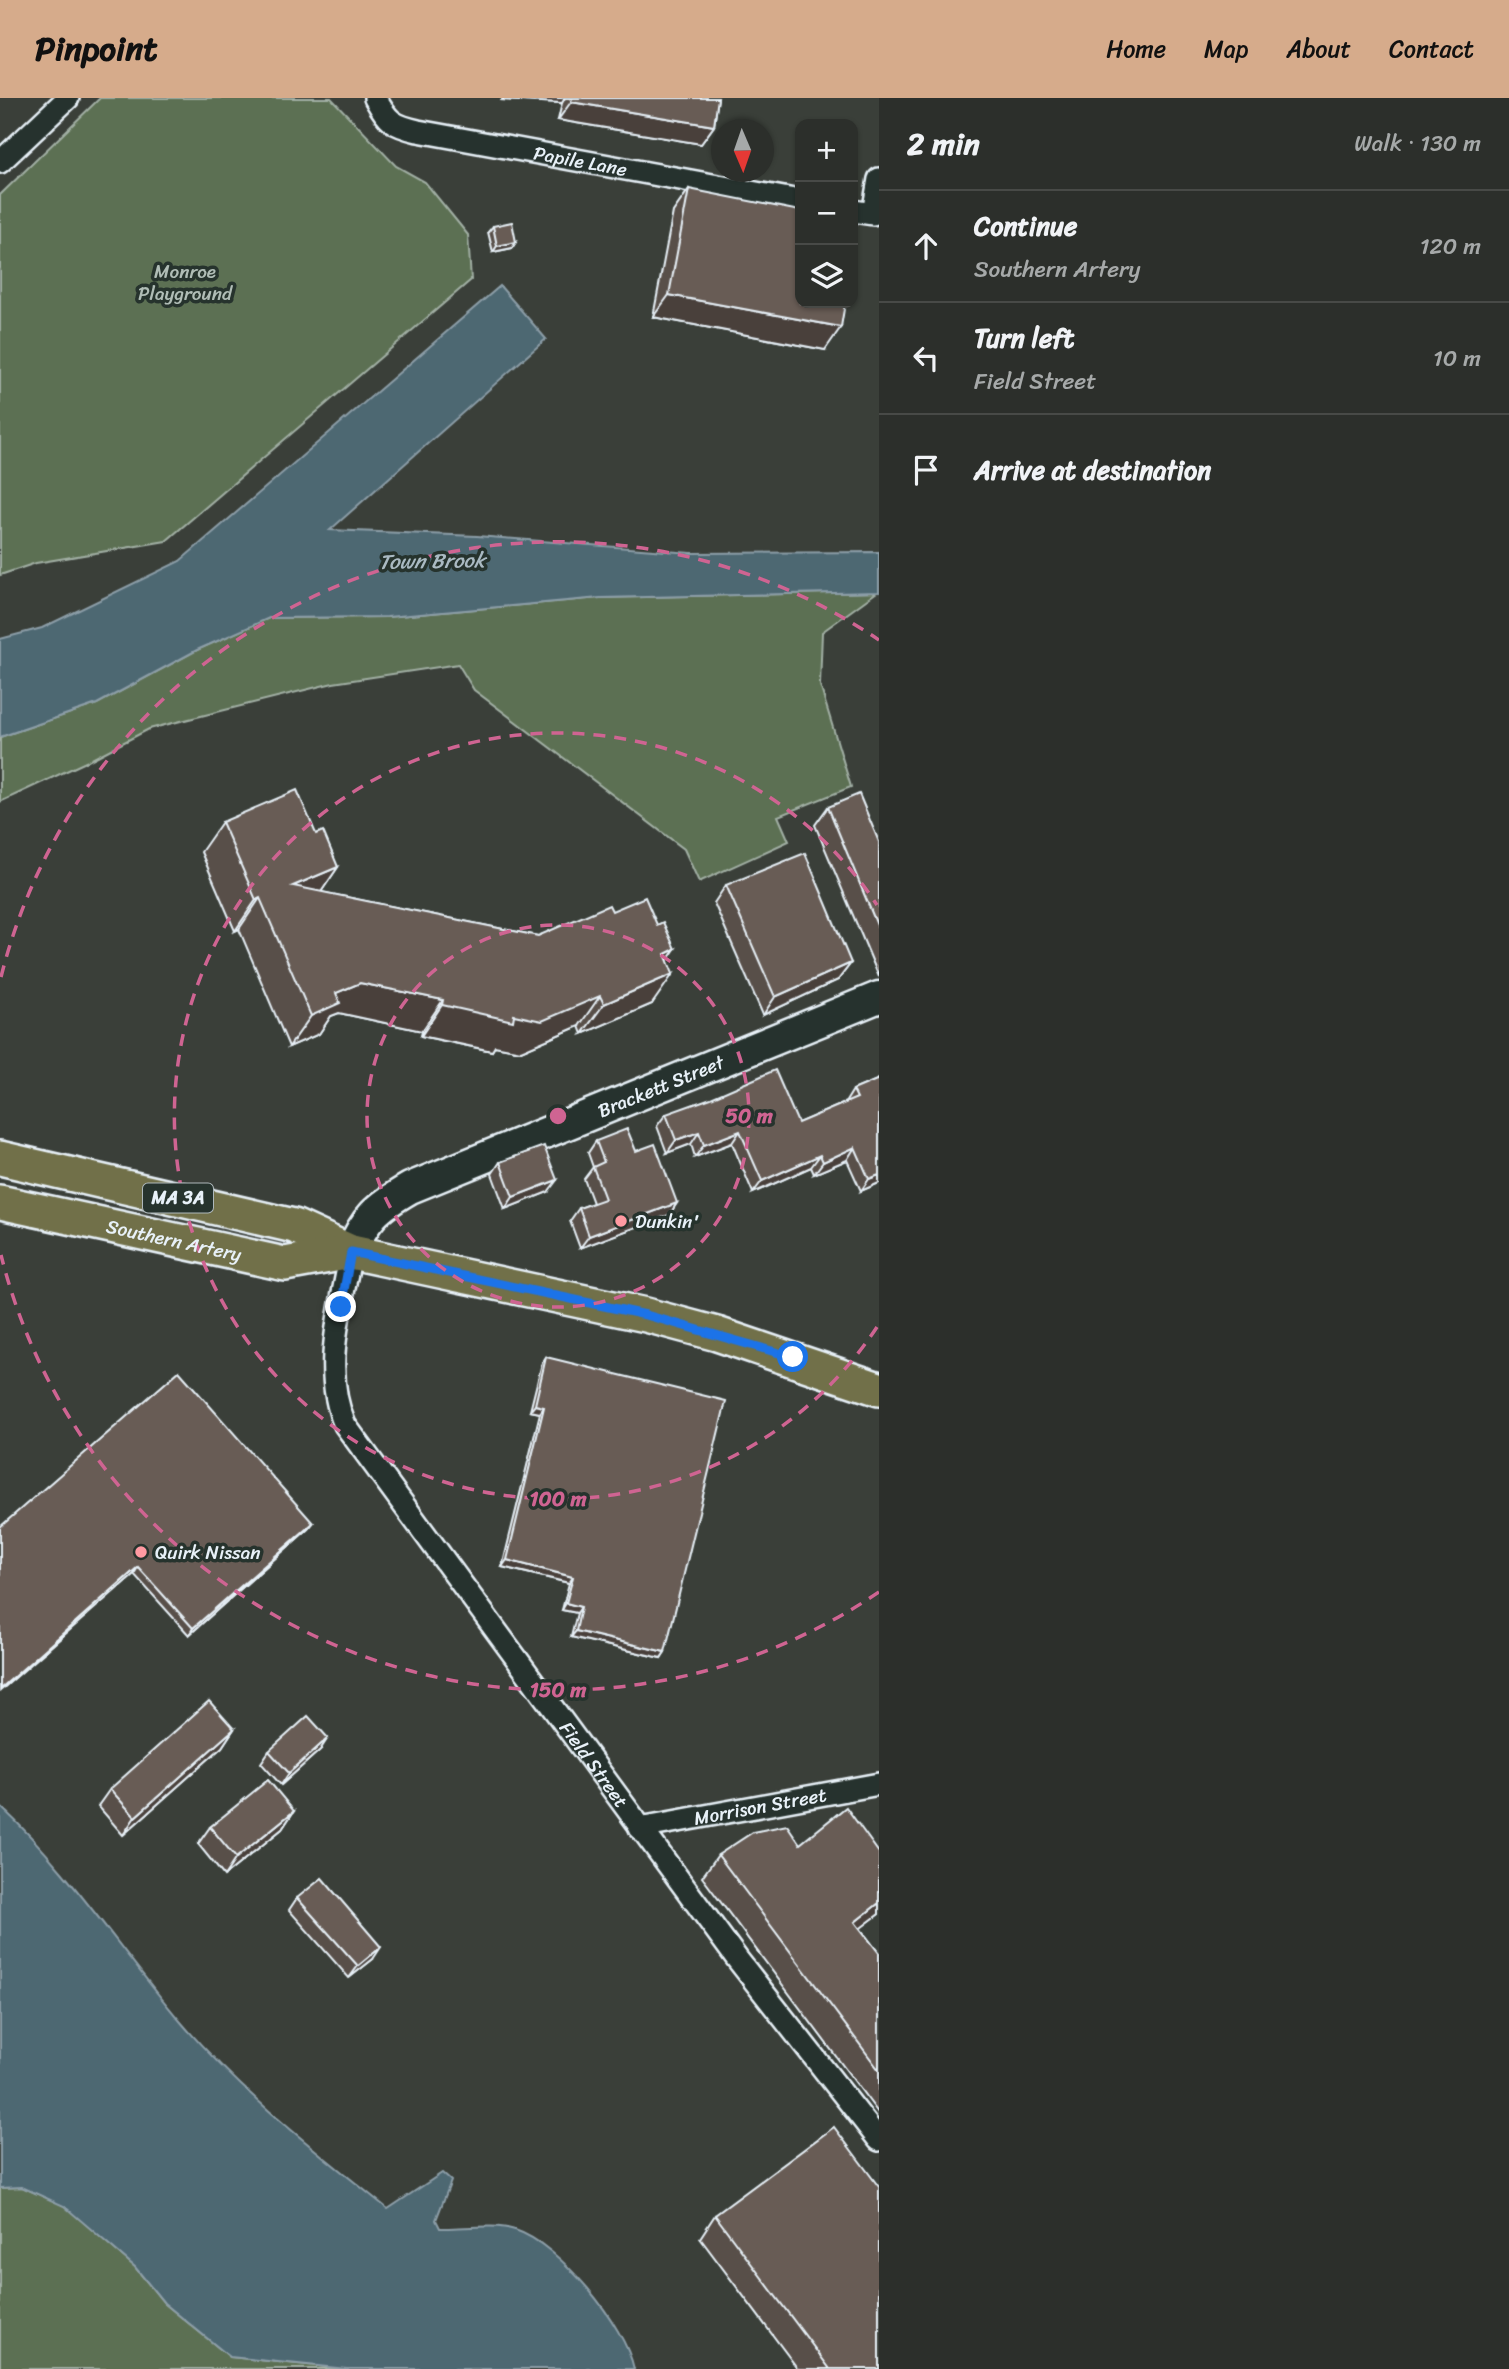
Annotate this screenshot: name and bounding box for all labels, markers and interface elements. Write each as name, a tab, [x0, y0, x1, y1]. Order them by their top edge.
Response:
text: Pinpoint	[35, 20, 158, 78]
text: Home	[1106, 28, 1166, 70]
text: Map	[1204, 28, 1248, 70]
text: About	[1286, 28, 1351, 70]
text: Contact	[1389, 28, 1474, 70]
text: 2 min	[907, 117, 980, 171]
north arrow	[711, 119, 774, 182]
map controls	[795, 119, 858, 308]
button: +	[795, 119, 858, 182]
text: Walk · 130 m	[1354, 123, 1481, 164]
street label: Papile Lane	[531, 136, 630, 186]
button: −	[795, 182, 858, 245]
text: Continue	[974, 203, 1077, 249]
text: 120 m	[1420, 226, 1481, 267]
icon: ahead	[907, 227, 945, 265]
button: layers	[795, 245, 858, 308]
text: Southern Artery	[974, 249, 1140, 290]
park label: Monroe Playground	[138, 255, 234, 310]
text: Turn left	[974, 315, 1074, 361]
text: 10 m	[1433, 338, 1481, 379]
icon: left	[907, 339, 945, 377]
text: Field Street	[974, 361, 1096, 402]
text: Arrive at destination	[974, 447, 1211, 493]
icon: arrive	[907, 451, 945, 489]
water label: Town Brook	[379, 541, 488, 581]
street label: Brackett Street	[592, 1045, 730, 1126]
text: 50 m	[725, 1097, 774, 1135]
centre of rings	[546, 1104, 570, 1128]
road number: MA 3A	[143, 1184, 213, 1212]
place label: Dunkin'	[635, 1205, 700, 1238]
street label: Southern Artery	[103, 1209, 245, 1271]
marker: Dunkin'	[613, 1213, 629, 1229]
route end	[325, 1291, 356, 1322]
route start	[777, 1341, 808, 1372]
text: 100 m	[529, 1480, 587, 1518]
place label: Quirk Nissan	[155, 1536, 260, 1569]
marker: Quirk Nissan	[133, 1544, 149, 1560]
text: 150 m	[530, 1671, 587, 1709]
street label: Field Street	[551, 1714, 637, 1815]
street label: Morrison Street	[691, 1778, 829, 1834]

